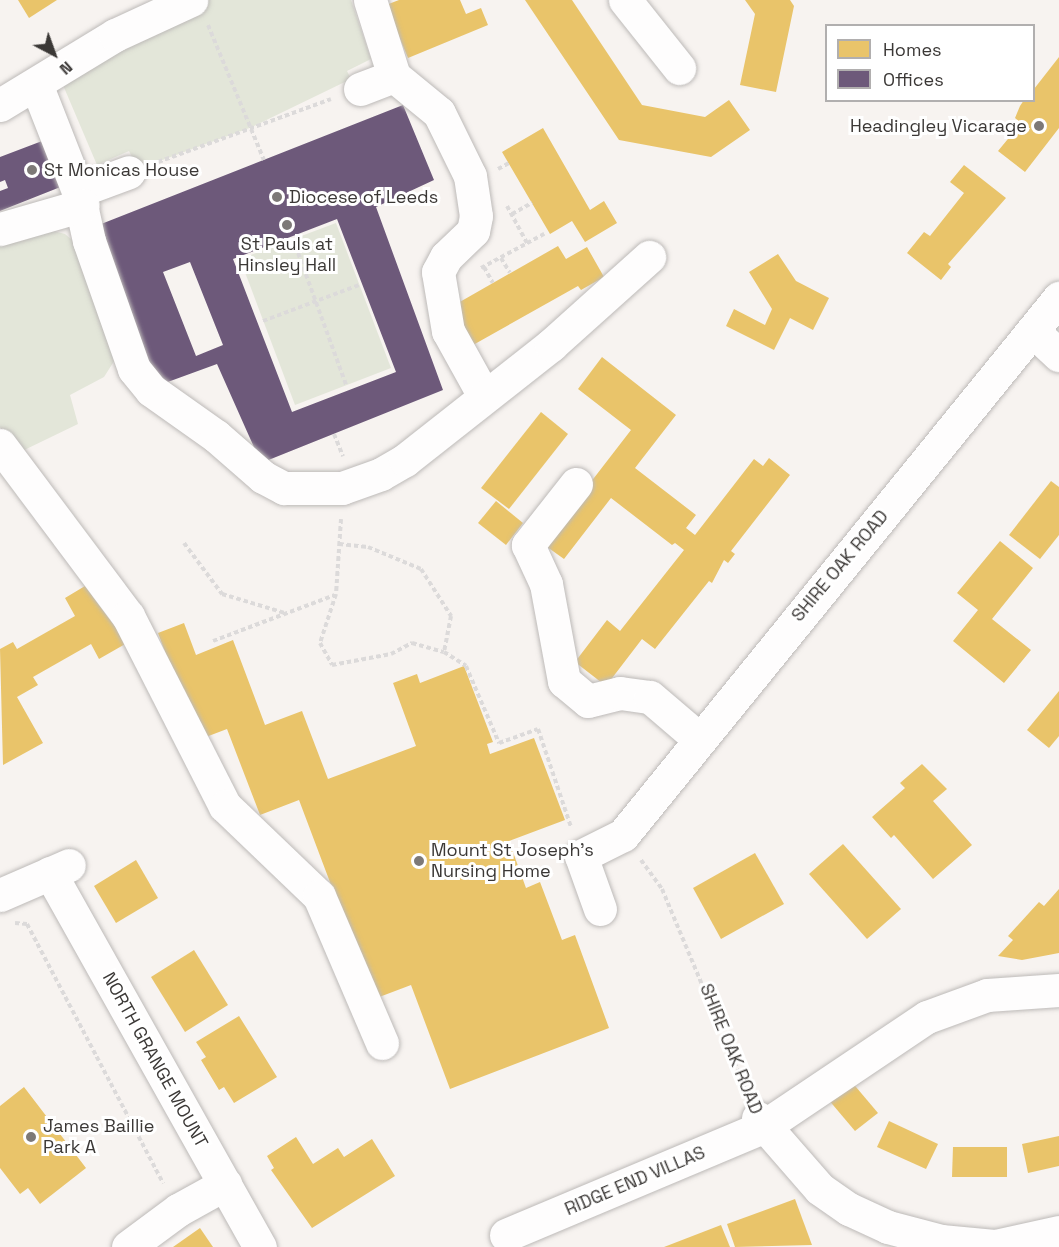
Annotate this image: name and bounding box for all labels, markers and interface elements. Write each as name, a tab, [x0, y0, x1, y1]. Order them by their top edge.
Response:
north arrow	[24, 24, 84, 84]
legend	[825, 24, 1035, 102]
text: Homes	[883, 38, 942, 61]
text: N	[55, 57, 77, 79]
text: Offices	[883, 68, 944, 91]
place label: Headingley Vicarage	[850, 115, 1027, 137]
marker: Headingley Vicarage	[1032, 119, 1046, 133]
place label: St Monicas House	[44, 159, 199, 181]
marker: St Monicas House	[25, 163, 39, 177]
place label: Diocese of Leeds	[289, 186, 438, 208]
marker: Diocese of Leeds	[270, 190, 284, 204]
marker: St Pauls at Hinsley Hall	[280, 218, 294, 232]
place label: St Pauls at Hinsley Hall	[238, 234, 336, 276]
street label: SHIRE OAK ROAD	[787, 506, 893, 626]
place label: Mount St Joseph's Nursing Home	[431, 840, 594, 882]
marker: Mount St Joseph's Nursing Home	[412, 854, 426, 868]
street label: NORTH GRANGE MOUNT	[98, 968, 212, 1152]
street label: SHIRE OAK ROAD	[695, 981, 767, 1117]
place label: James Baillie Park A	[43, 1116, 154, 1158]
marker: James Baillie Park A	[24, 1130, 38, 1144]
street label: RIDGE END VILLAS	[562, 1142, 708, 1220]

